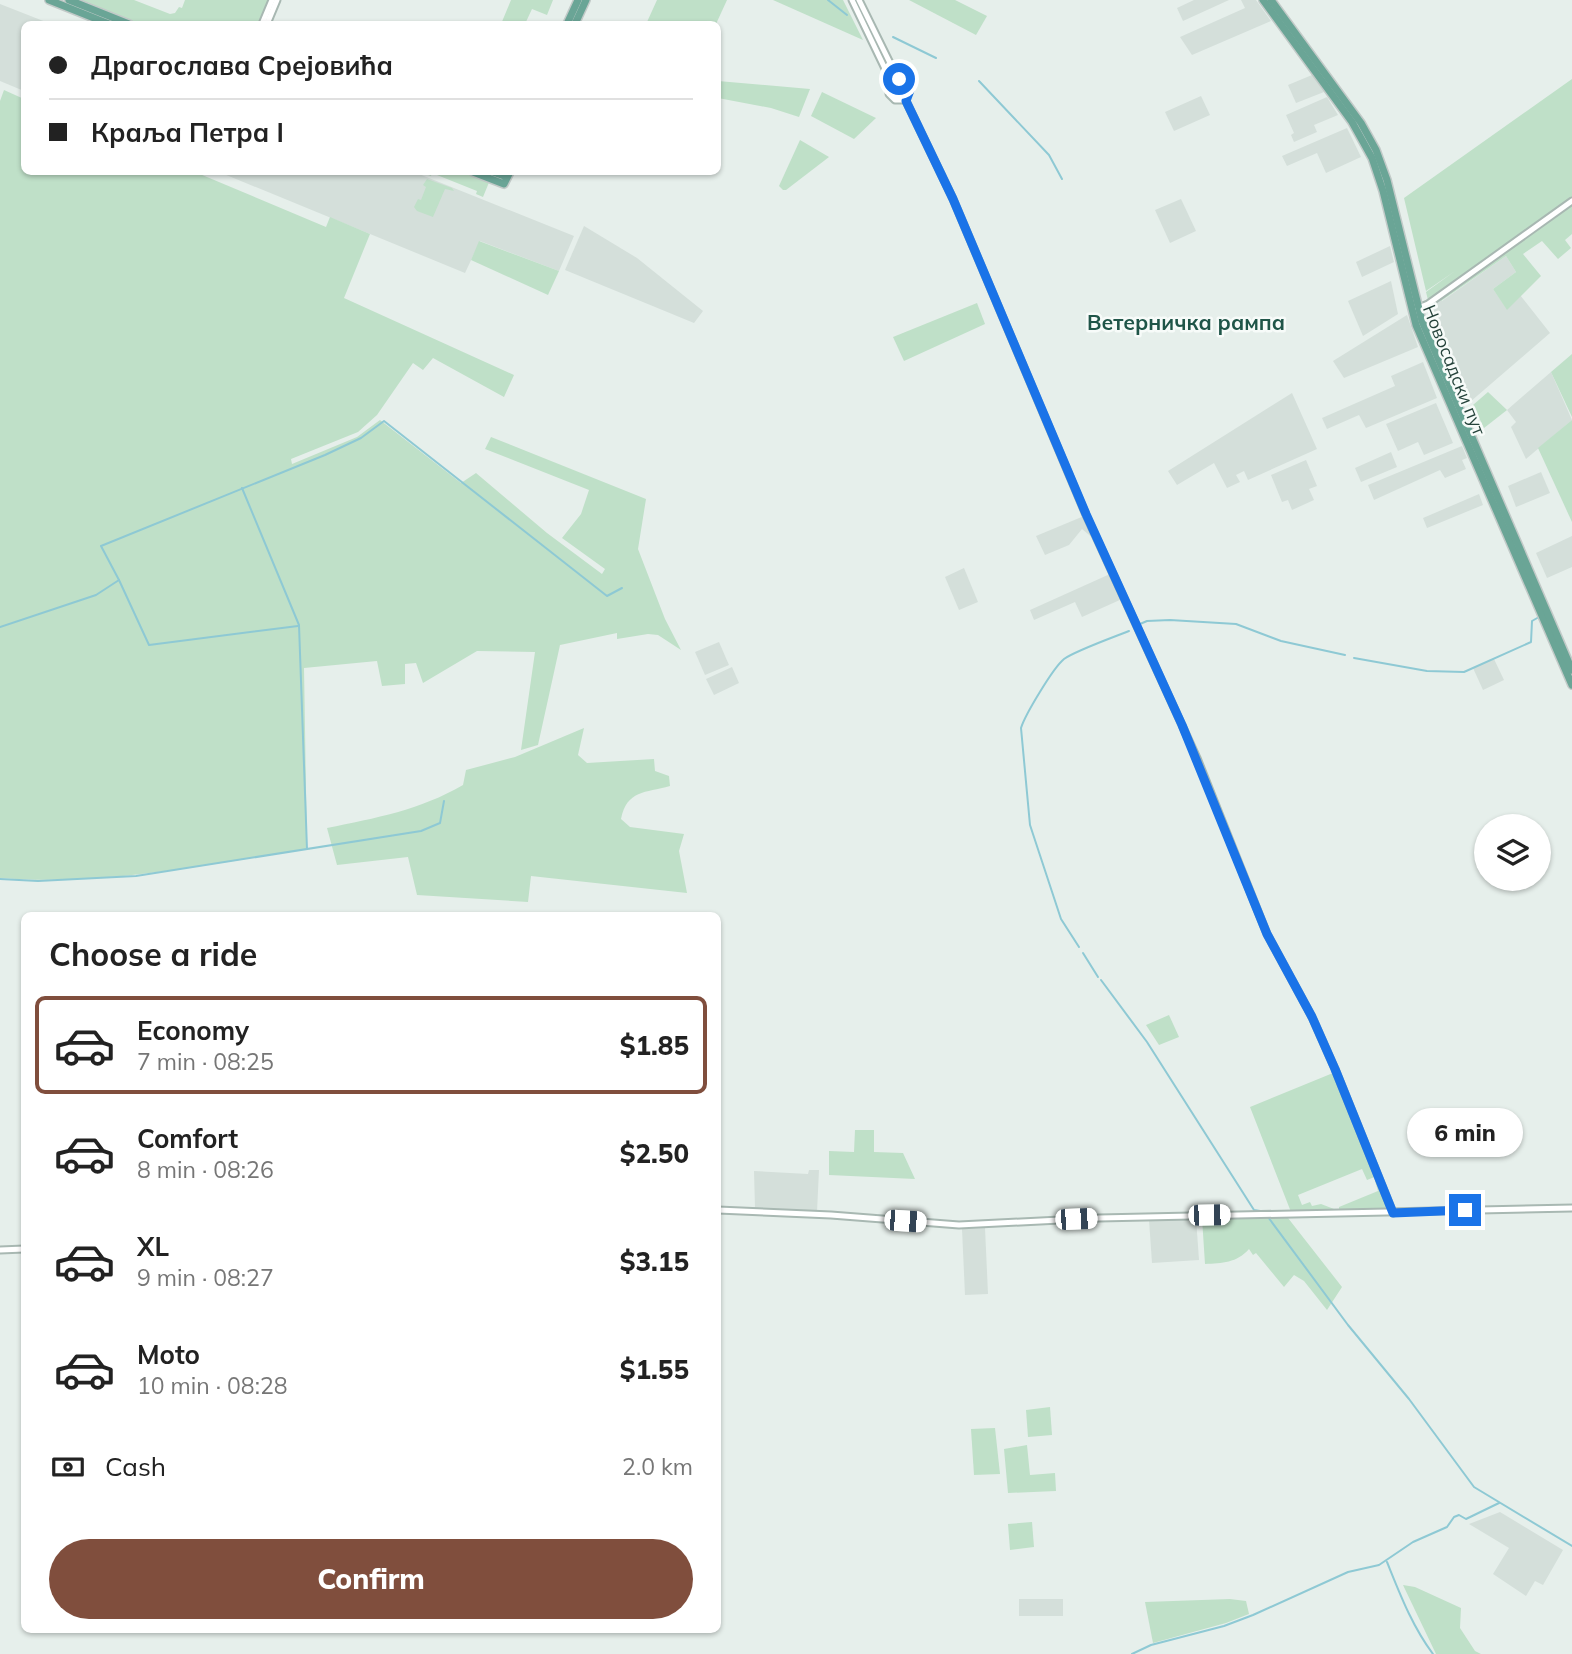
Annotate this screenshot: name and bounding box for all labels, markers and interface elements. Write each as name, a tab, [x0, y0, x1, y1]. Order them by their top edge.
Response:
text: Драгослава Срејовића	[91, 49, 393, 82]
route start	[883, 63, 915, 95]
text: Краља Петра I	[91, 116, 284, 149]
street label: Новосадски пут	[1418, 301, 1491, 439]
district label: Ветерничка рампа	[1087, 309, 1285, 335]
map controls	[1474, 814, 1551, 891]
button: layers	[1474, 814, 1551, 891]
text: Choose a ride	[49, 934, 257, 974]
icon: car	[53, 1014, 116, 1077]
text: Economy	[137, 1014, 249, 1047]
text: $1.85	[620, 1029, 689, 1062]
text: 7 min · 08:25	[137, 1047, 274, 1076]
callout: 6 min	[1407, 1108, 1523, 1158]
text: 6 min	[1434, 1118, 1496, 1147]
icon: car	[53, 1122, 116, 1185]
text: Comfort	[137, 1122, 238, 1155]
text: $2.50	[620, 1137, 689, 1170]
text: 8 min · 08:26	[137, 1155, 274, 1184]
route end	[1449, 1194, 1481, 1226]
car	[1188, 1204, 1231, 1226]
car	[1055, 1208, 1098, 1230]
car	[884, 1209, 927, 1233]
icon: car	[53, 1230, 116, 1293]
text: XL	[137, 1230, 169, 1263]
text: $3.15	[620, 1245, 689, 1278]
text: 9 min · 08:27	[137, 1263, 274, 1292]
icon: car	[53, 1338, 116, 1401]
text: Moto	[137, 1338, 200, 1371]
text: $1.55	[620, 1353, 689, 1386]
text: 10 min · 08:28	[137, 1371, 288, 1400]
icon: cash	[49, 1448, 87, 1486]
text: Cash	[105, 1450, 166, 1483]
text: 2.0 km	[622, 1452, 693, 1481]
button: Confirm	[49, 1539, 693, 1619]

